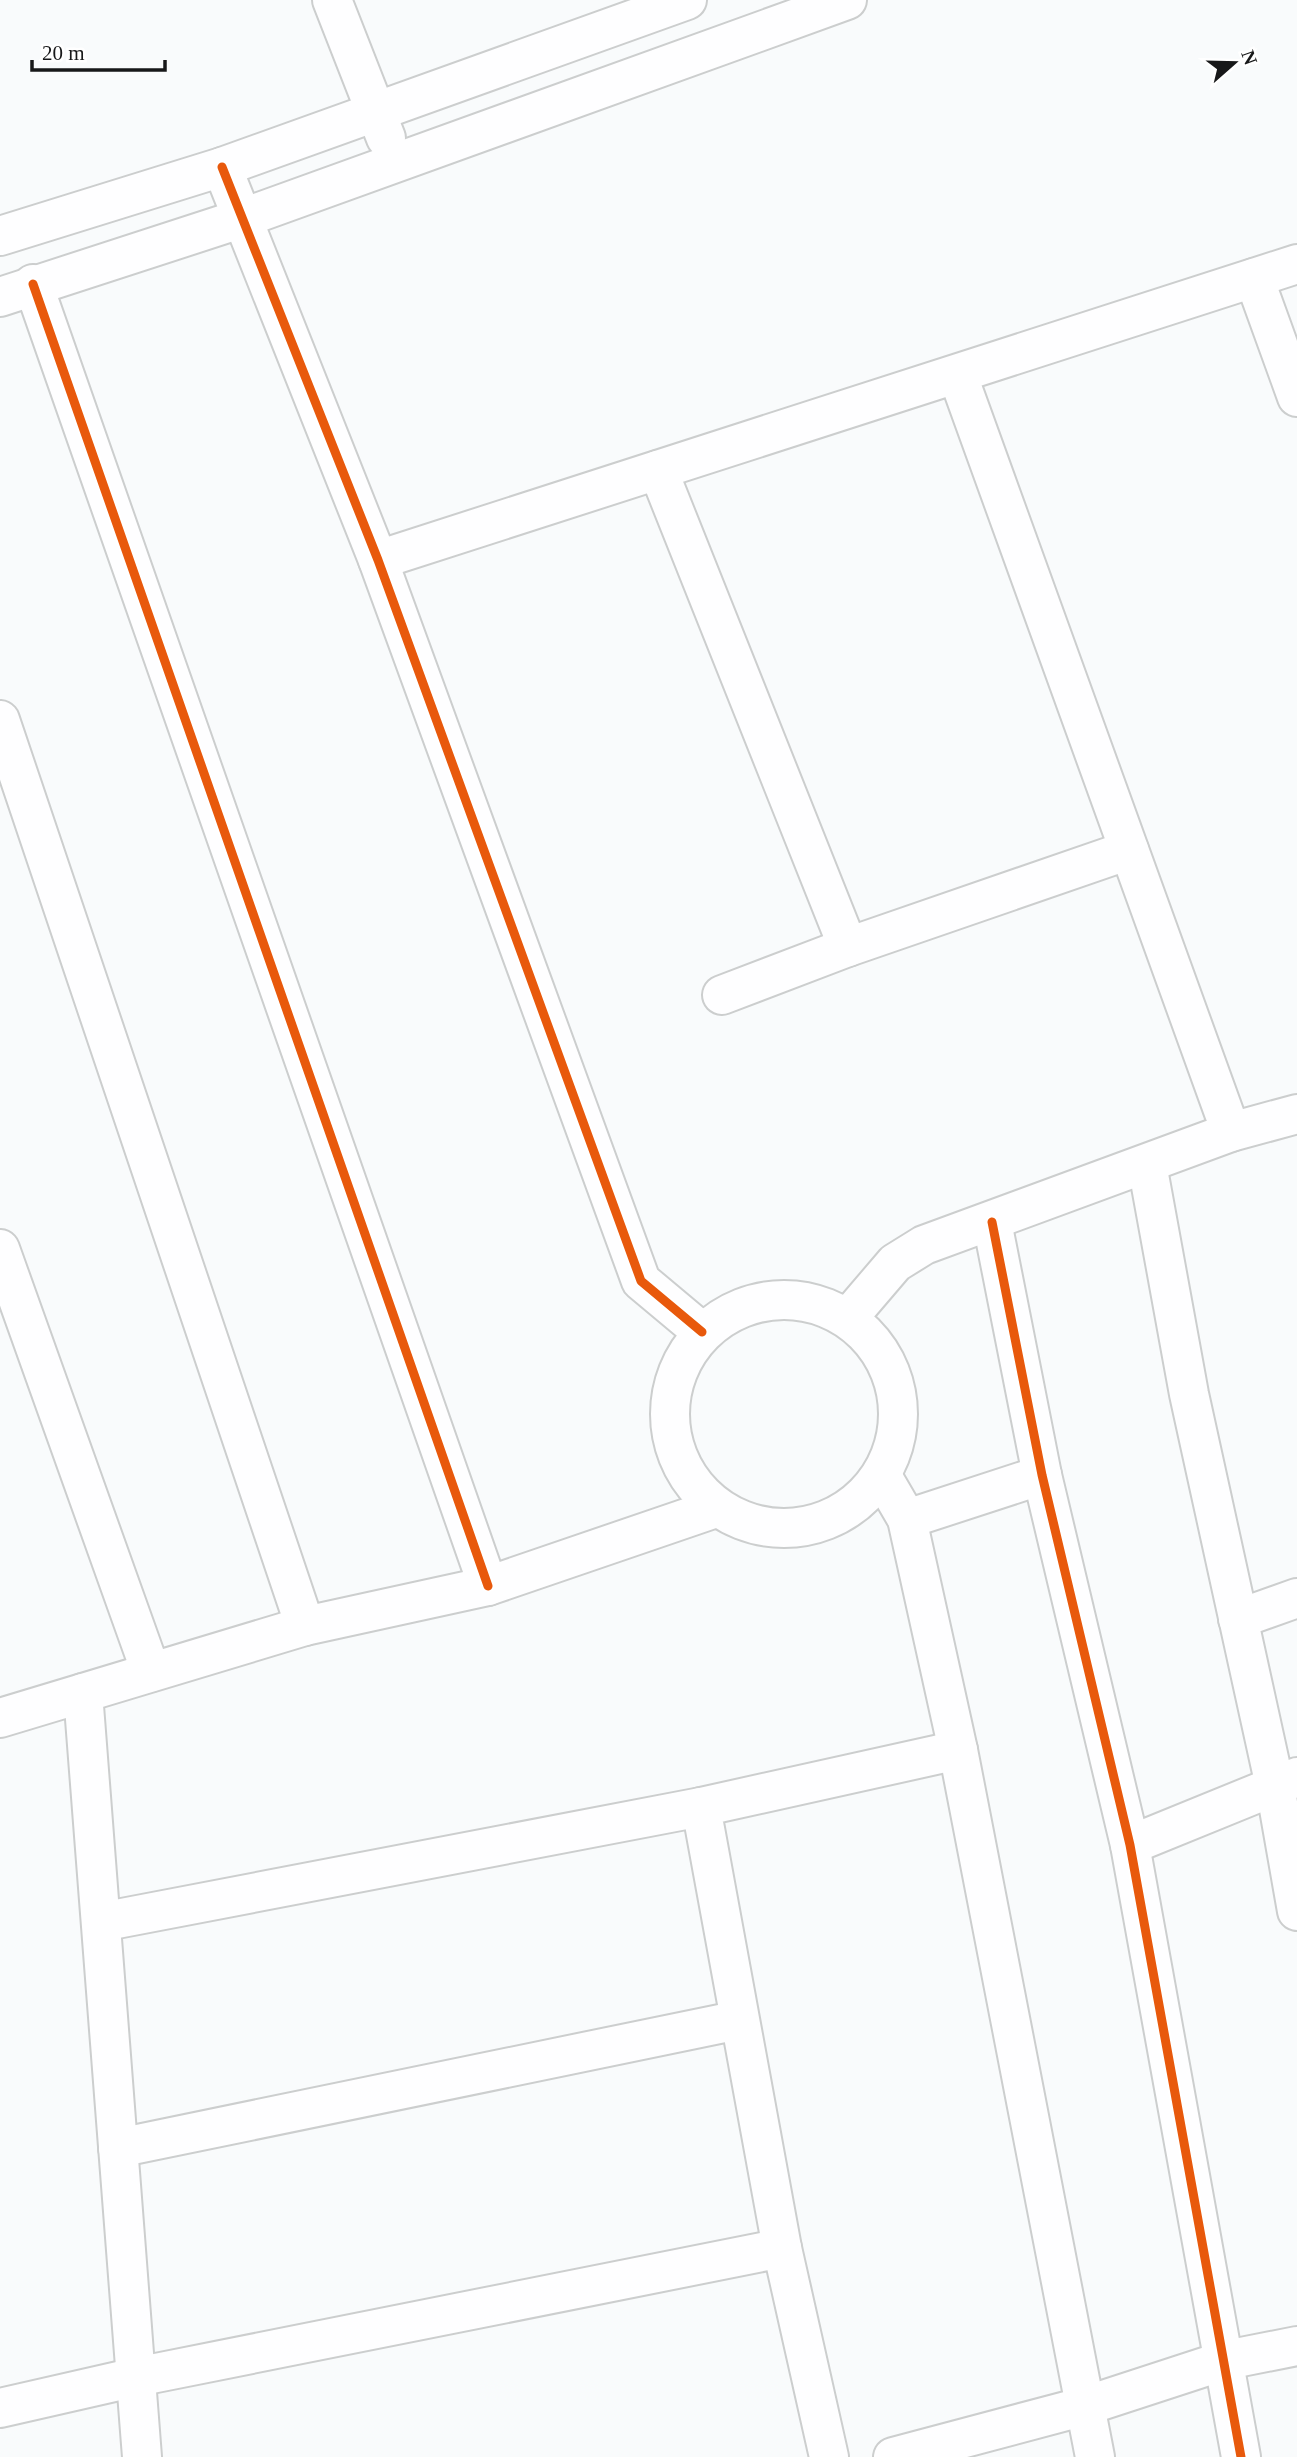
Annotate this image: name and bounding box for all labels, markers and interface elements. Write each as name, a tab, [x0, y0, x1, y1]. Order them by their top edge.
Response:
scale bar	[32, 28, 164, 72]
north arrow	[1199, 28, 1269, 98]
text: 20 m	[42, 41, 85, 65]
text: N	[1237, 47, 1262, 68]

